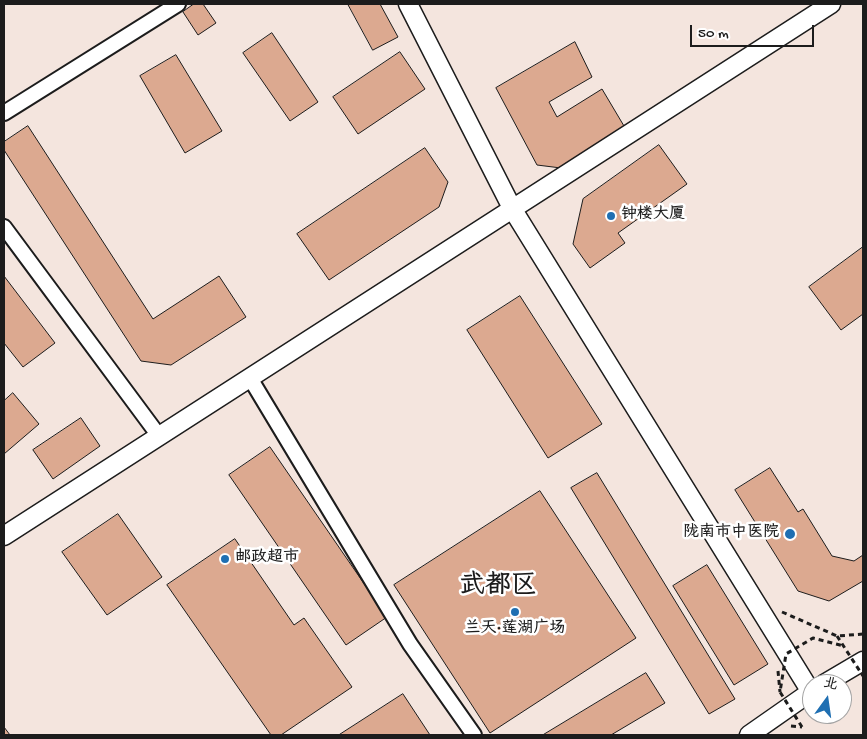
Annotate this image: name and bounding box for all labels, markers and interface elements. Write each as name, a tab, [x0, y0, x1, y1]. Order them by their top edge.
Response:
scale bar	[692, 15, 816, 47]
text: 50 m	[698, 25, 729, 43]
place label: 钟楼大厦	[621, 206, 685, 226]
marker: 钟楼大厦	[605, 210, 617, 222]
place label: 陇南市中医院	[683, 524, 779, 544]
marker: 陇南市中医院	[783, 527, 797, 541]
place label: 邮政超市	[235, 549, 299, 569]
marker: 邮政超市	[219, 553, 231, 565]
district label: 武都区	[459, 572, 537, 604]
marker: 兰天·莲湖广场	[509, 606, 521, 618]
place label: 兰天·莲湖广场	[464, 620, 566, 640]
north arrow	[802, 674, 852, 724]
text: 北	[822, 675, 839, 695]

